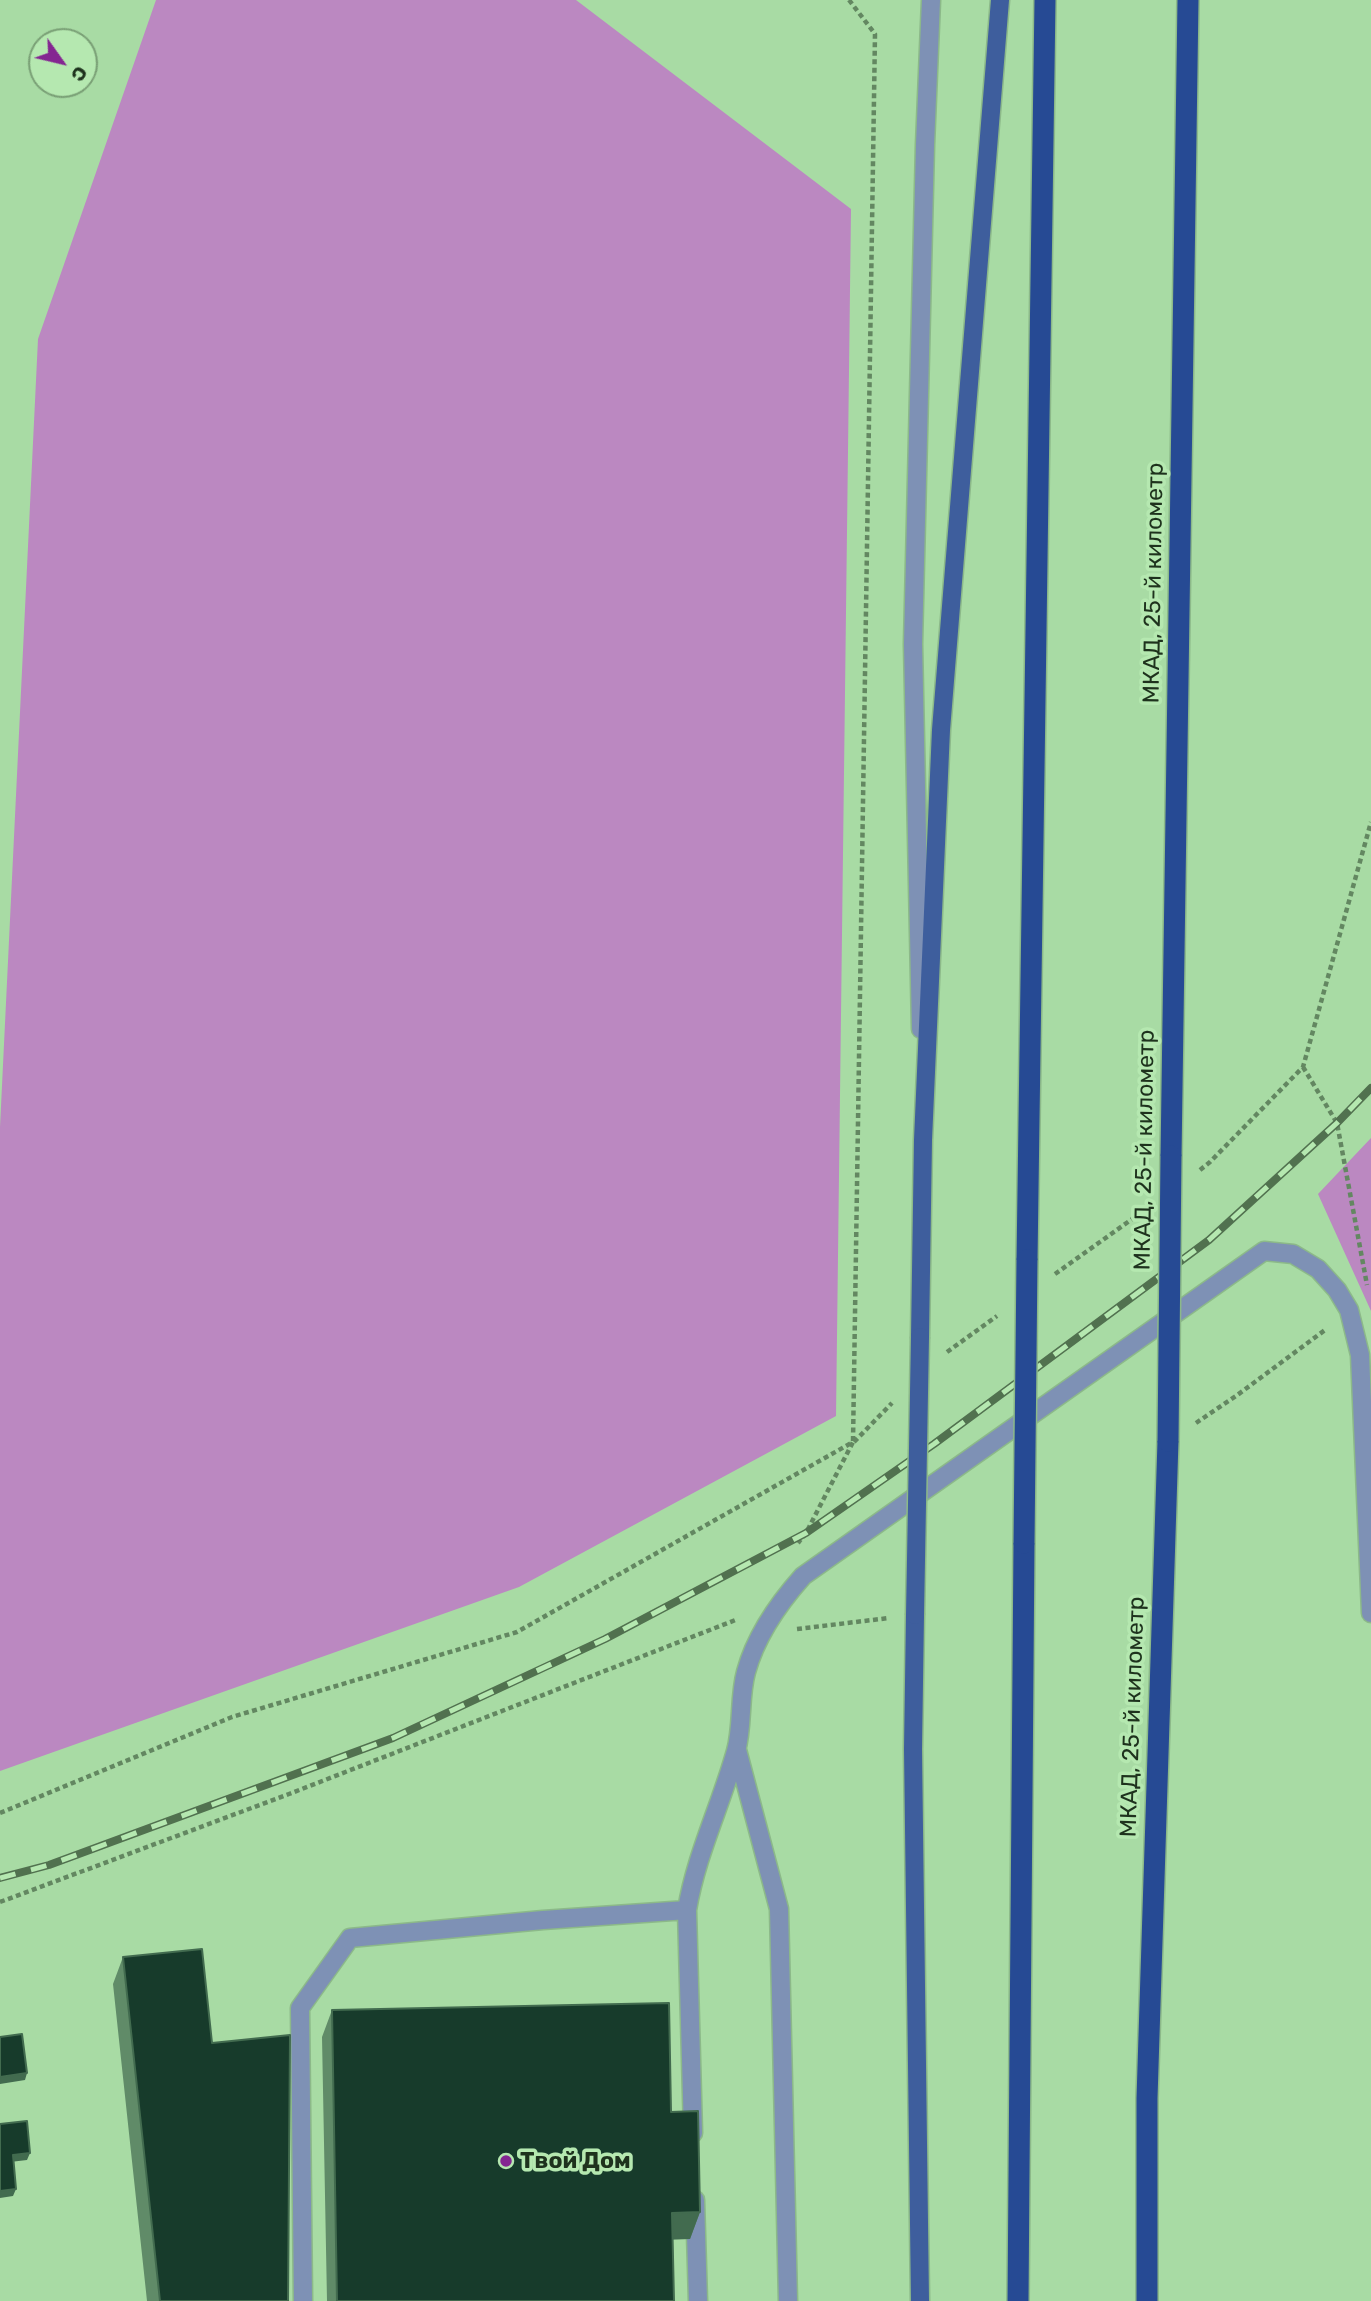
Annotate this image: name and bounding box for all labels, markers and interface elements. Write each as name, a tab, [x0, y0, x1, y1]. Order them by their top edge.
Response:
north arrow	[28, 28, 98, 98]
text: С	[66, 62, 92, 86]
street label: МКАД, 25-й километр	[1138, 462, 1170, 704]
street label: МКАД, 25-й километр	[1129, 1029, 1161, 1271]
street label: МКАД, 25-й километр	[1115, 1596, 1151, 1838]
place label: Твой Дом	[520, 2147, 631, 2175]
marker: Твой Дом	[498, 2153, 514, 2169]

